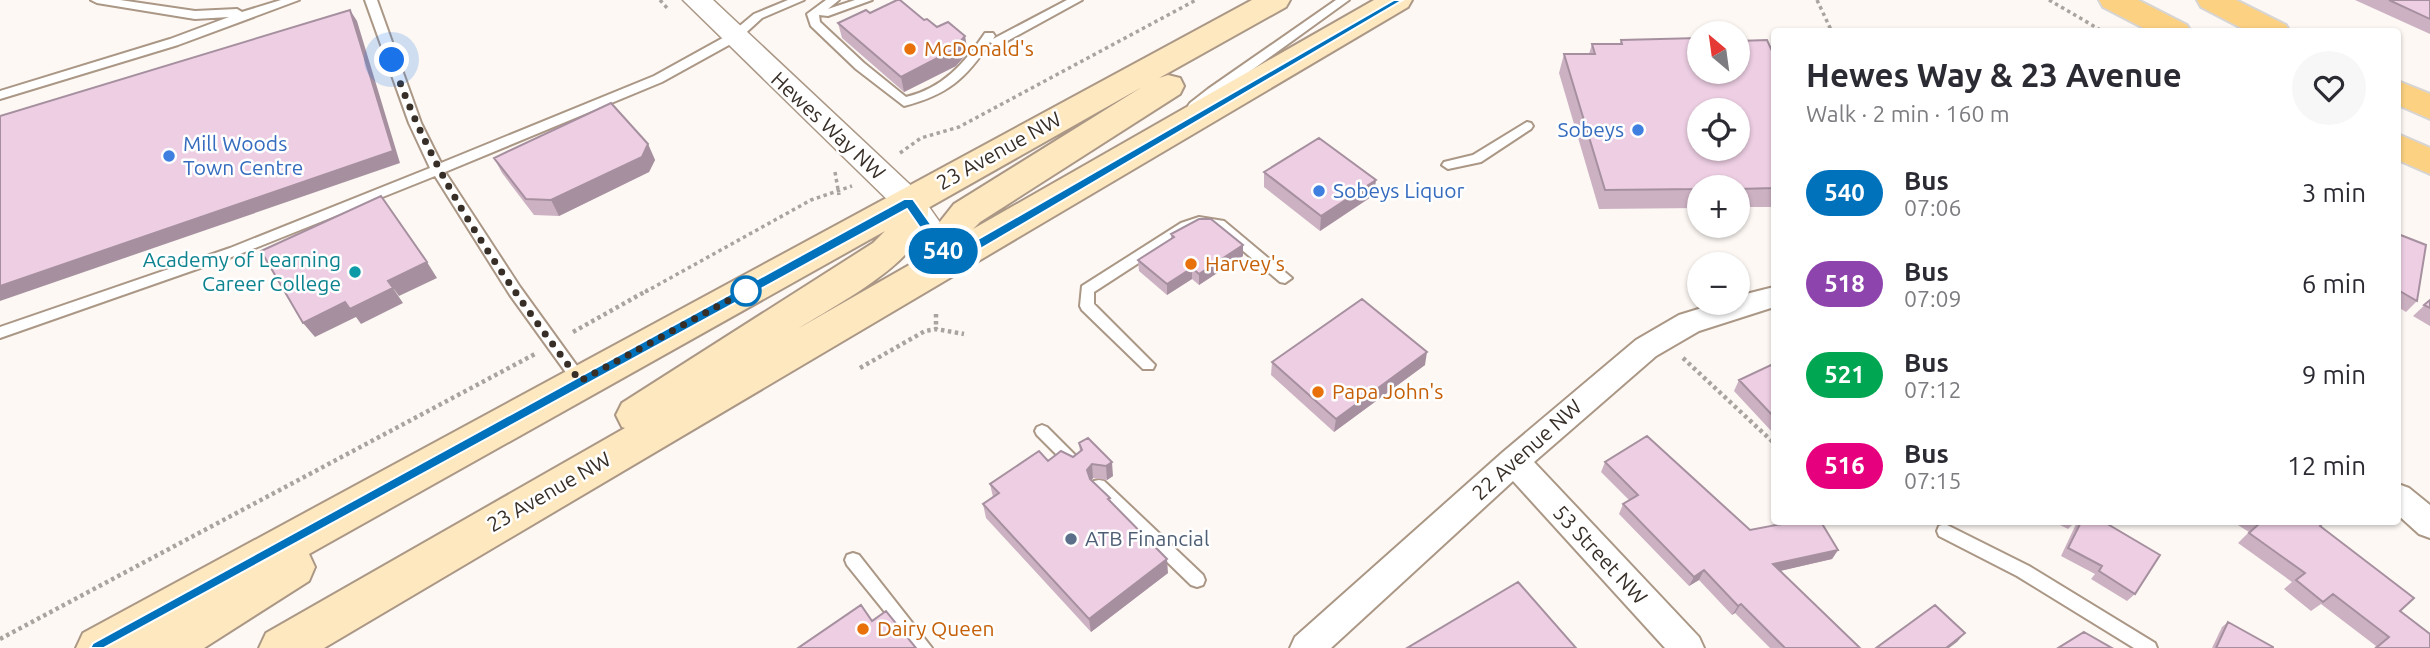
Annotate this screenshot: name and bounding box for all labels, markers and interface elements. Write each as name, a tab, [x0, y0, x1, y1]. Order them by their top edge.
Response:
north arrow	[1687, 21, 1750, 84]
map controls	[1687, 21, 1750, 315]
place label: McDonald's	[924, 36, 1034, 60]
marker: McDonald's	[902, 41, 918, 57]
your location	[374, 42, 409, 77]
button: heart	[2292, 51, 2366, 125]
text: Hewes Way & 23 Avenue	[1806, 56, 2182, 93]
street label: Hewes Way NW	[767, 66, 891, 184]
button: locate	[1687, 98, 1750, 161]
text: Walk · 2 min · 160 m	[1806, 101, 2010, 126]
street label: 23 Avenue NW	[932, 106, 1065, 194]
place label: Sobeys	[1558, 117, 1624, 141]
marker: Sobeys	[1630, 122, 1646, 138]
place label: Mill Woods Town Centre	[183, 131, 303, 179]
marker: Mill Woods Town Centre	[161, 148, 177, 164]
text: Bus	[1904, 166, 1949, 195]
button: +	[1687, 175, 1750, 238]
place label: Sobeys Liquor	[1333, 178, 1465, 202]
text: 3 min	[2302, 178, 2366, 207]
text: 540	[1824, 179, 1865, 206]
marker: Sobeys Liquor	[1311, 183, 1327, 199]
text: 07:06	[1904, 195, 1962, 220]
line badge: 540	[903, 228, 983, 274]
text: 540	[923, 237, 963, 264]
place label: Academy of Learning Career College	[143, 247, 341, 295]
place label: Harvey's	[1205, 251, 1285, 275]
button: −	[1687, 252, 1750, 315]
marker: Harvey's	[1183, 256, 1199, 272]
text: Bus	[1904, 257, 1949, 286]
marker: Academy of Learning Career College	[347, 264, 363, 280]
text: 6 min	[2302, 269, 2366, 298]
text: 518	[1824, 270, 1865, 297]
unlabelled marker	[731, 276, 761, 306]
text: 07:09	[1904, 286, 1962, 311]
text: Bus	[1904, 348, 1949, 377]
text: 9 min	[2302, 360, 2366, 389]
text: 521	[1824, 361, 1865, 388]
text: 07:12	[1904, 377, 1962, 402]
place label: Papa John's	[1332, 379, 1443, 403]
marker: Papa John's	[1310, 384, 1326, 400]
street label: 22 Avenue NW	[1467, 394, 1586, 504]
text: Bus	[1904, 439, 1949, 468]
street label: 23 Avenue NW	[483, 446, 614, 536]
text: 12 min	[2287, 451, 2366, 480]
text: 516	[1824, 452, 1865, 479]
text: 07:15	[1904, 468, 1962, 493]
street label: 53 Street NW	[1549, 500, 1653, 609]
place label: ATB Financial	[1085, 526, 1209, 550]
marker: ATB Financial	[1063, 531, 1079, 547]
place label: Dairy Queen	[877, 616, 995, 640]
marker: Dairy Queen	[855, 621, 871, 637]

